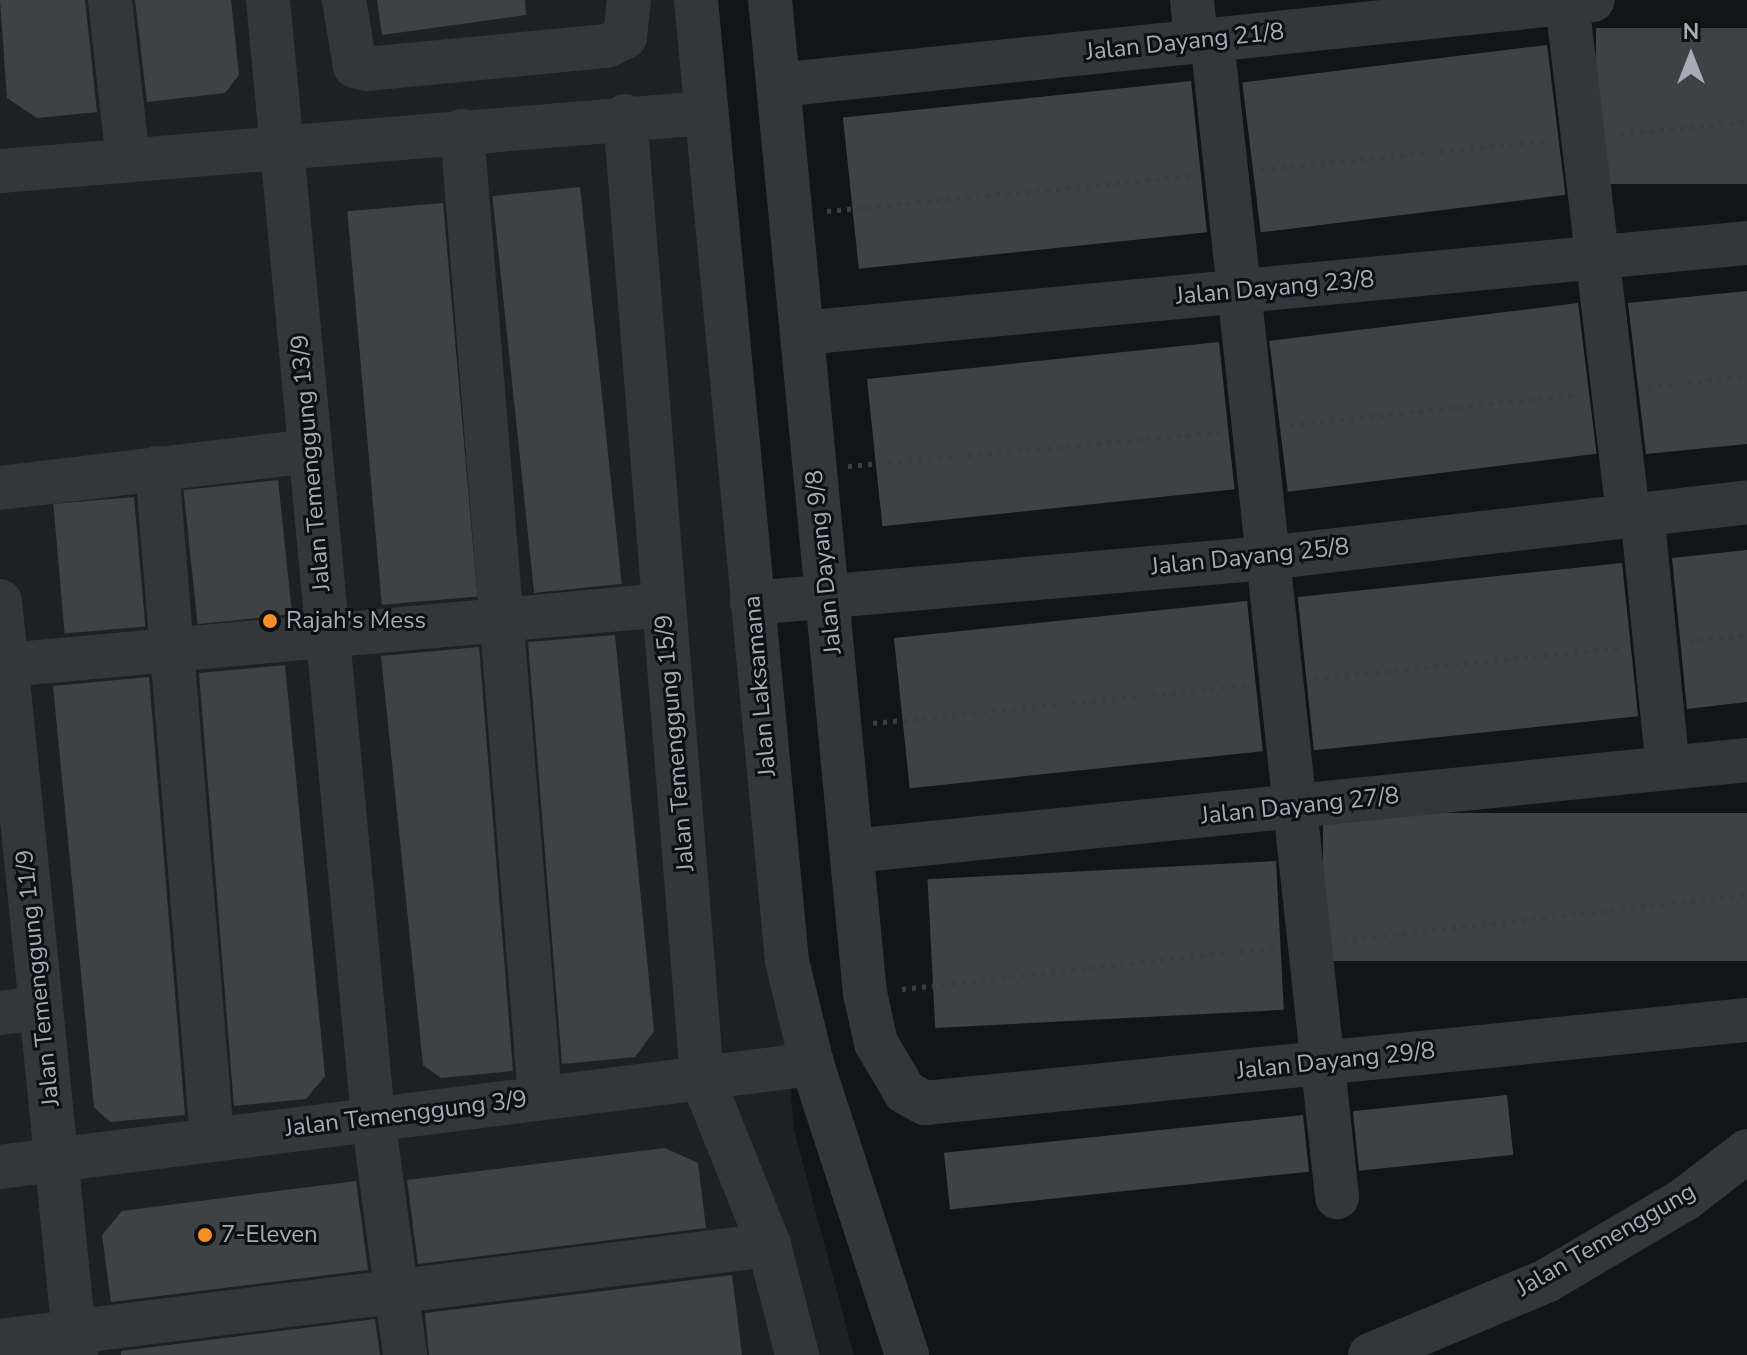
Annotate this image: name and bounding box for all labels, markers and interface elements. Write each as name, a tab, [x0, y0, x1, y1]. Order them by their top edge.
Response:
north arrow	[1651, 16, 1731, 96]
street label: Jalan Dayang 21/8	[1084, 17, 1286, 67]
text: N	[1683, 17, 1699, 47]
street label: Jalan Dayang 23/8	[1175, 265, 1375, 311]
street label: Jalan Temenggung 13/9	[285, 333, 337, 593]
street label: Jalan Dayang 9/8	[800, 469, 848, 655]
street label: Jalan Dayang 25/8	[1149, 532, 1351, 582]
street label: Jalan Laksamana	[738, 594, 782, 778]
place label: Rajah's Mess	[286, 607, 426, 635]
marker: Rajah's Mess	[261, 612, 279, 630]
street label: Jalan Temenggung 15/9	[649, 613, 701, 873]
street label: Jalan Dayang 27/8	[1199, 781, 1401, 831]
street label: Jalan Temenggung 11/9	[10, 848, 66, 1108]
street label: Jalan Dayang 29/8	[1235, 1036, 1437, 1086]
street label: Jalan Temenggung 3/9	[283, 1085, 529, 1143]
street label: Jalan Temenggung	[1511, 1177, 1701, 1303]
place label: 7-Eleven	[221, 1221, 318, 1249]
marker: 7-Eleven	[196, 1226, 214, 1244]

